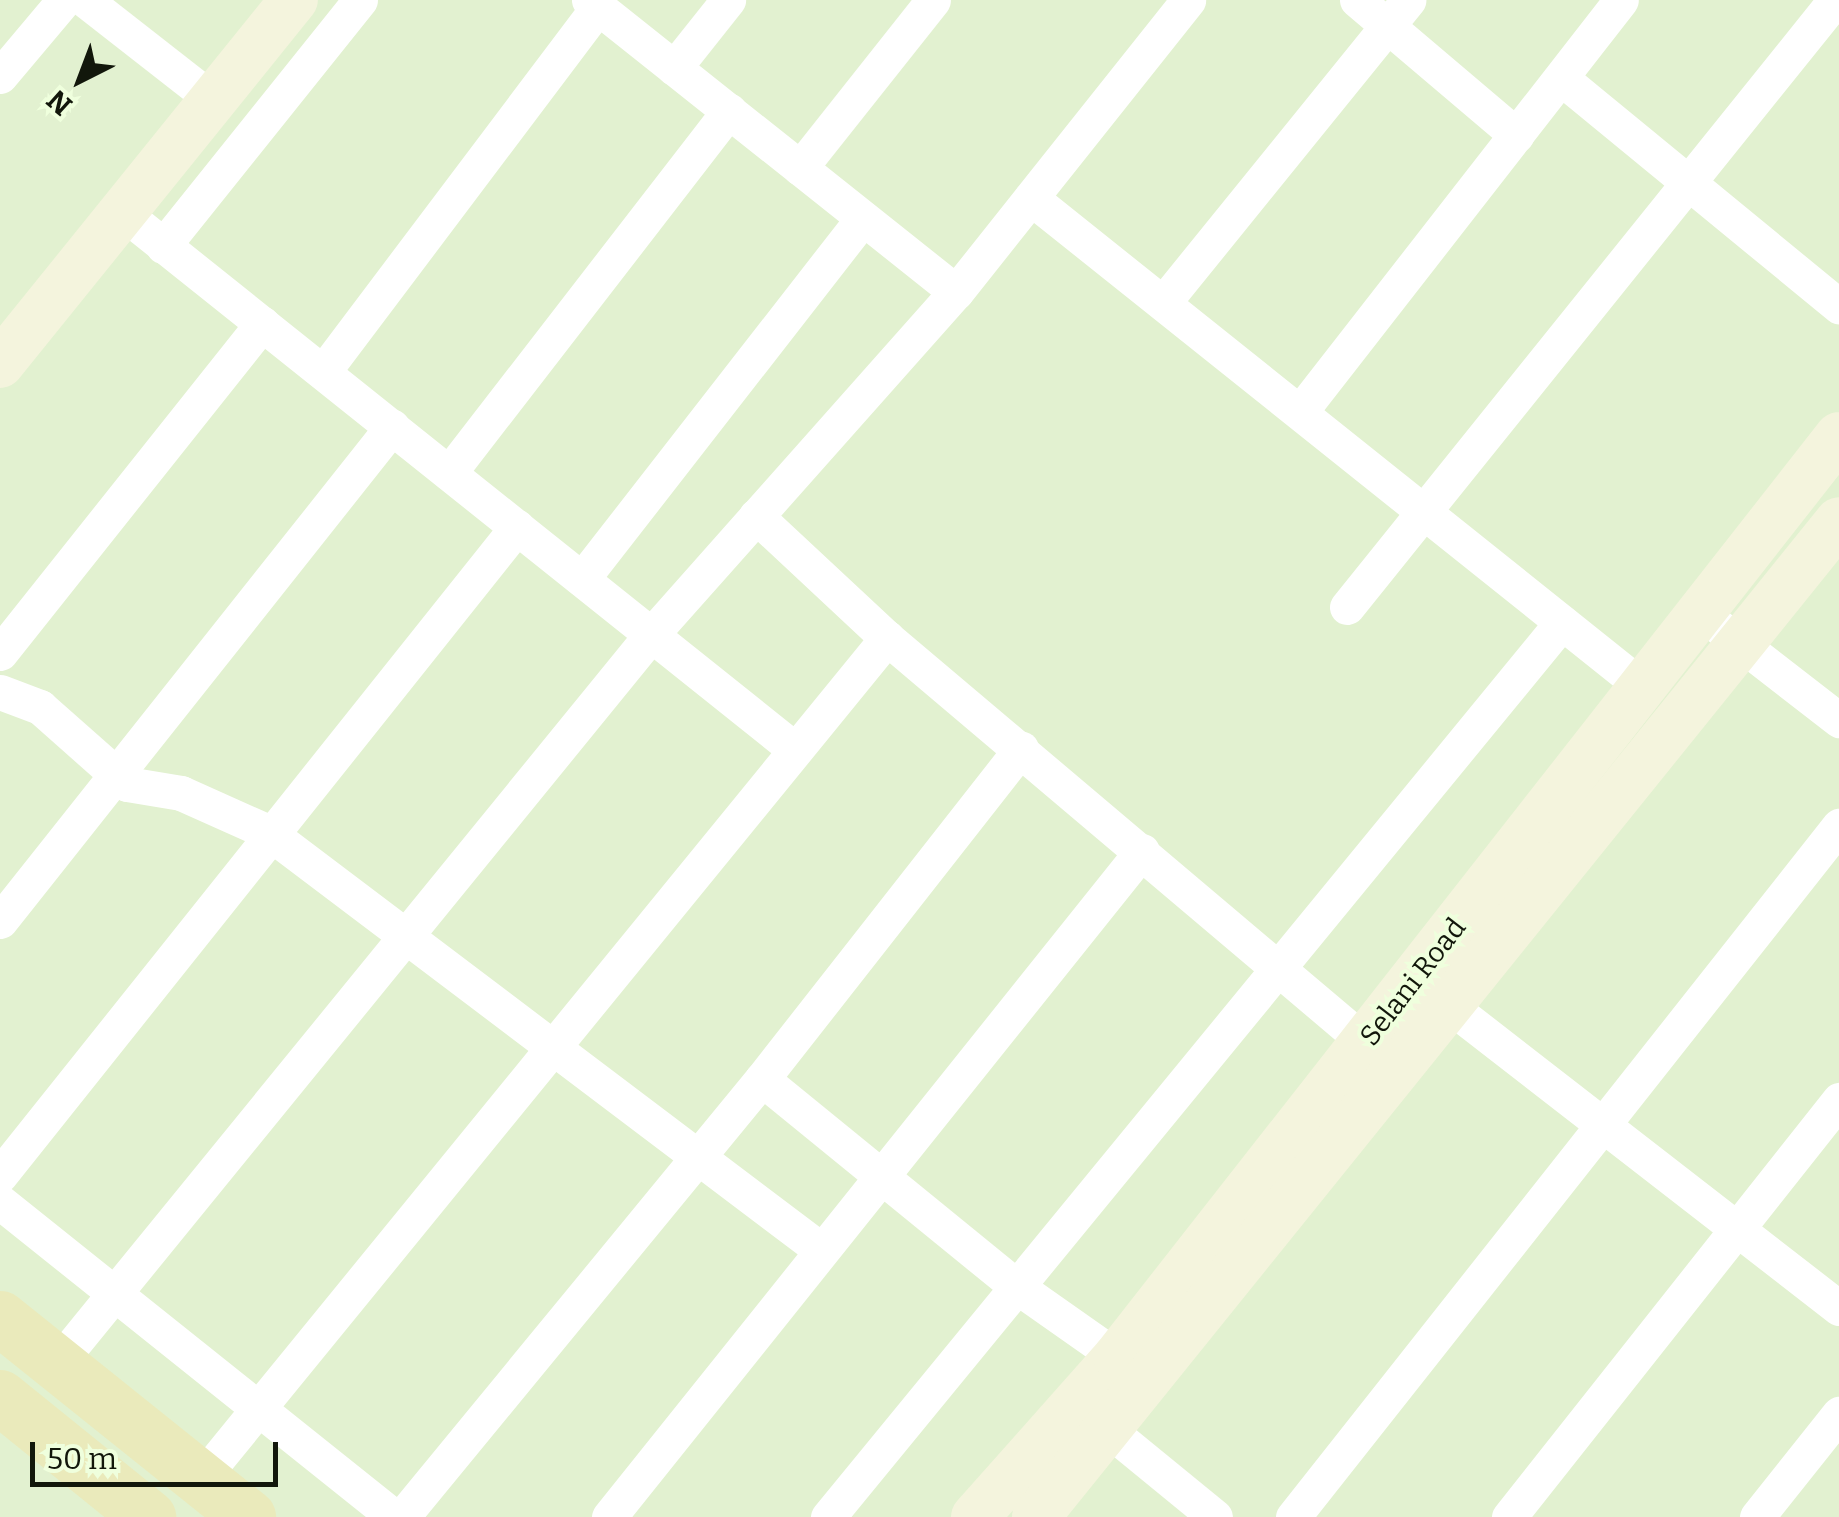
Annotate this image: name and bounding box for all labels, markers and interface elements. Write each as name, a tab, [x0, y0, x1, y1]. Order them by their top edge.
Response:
north arrow	[30, 30, 130, 130]
text: N	[41, 83, 79, 122]
street label: Selani Road	[1353, 912, 1473, 1052]
scale bar	[35, 1422, 282, 1484]
text: 50 m	[47, 1441, 117, 1477]

